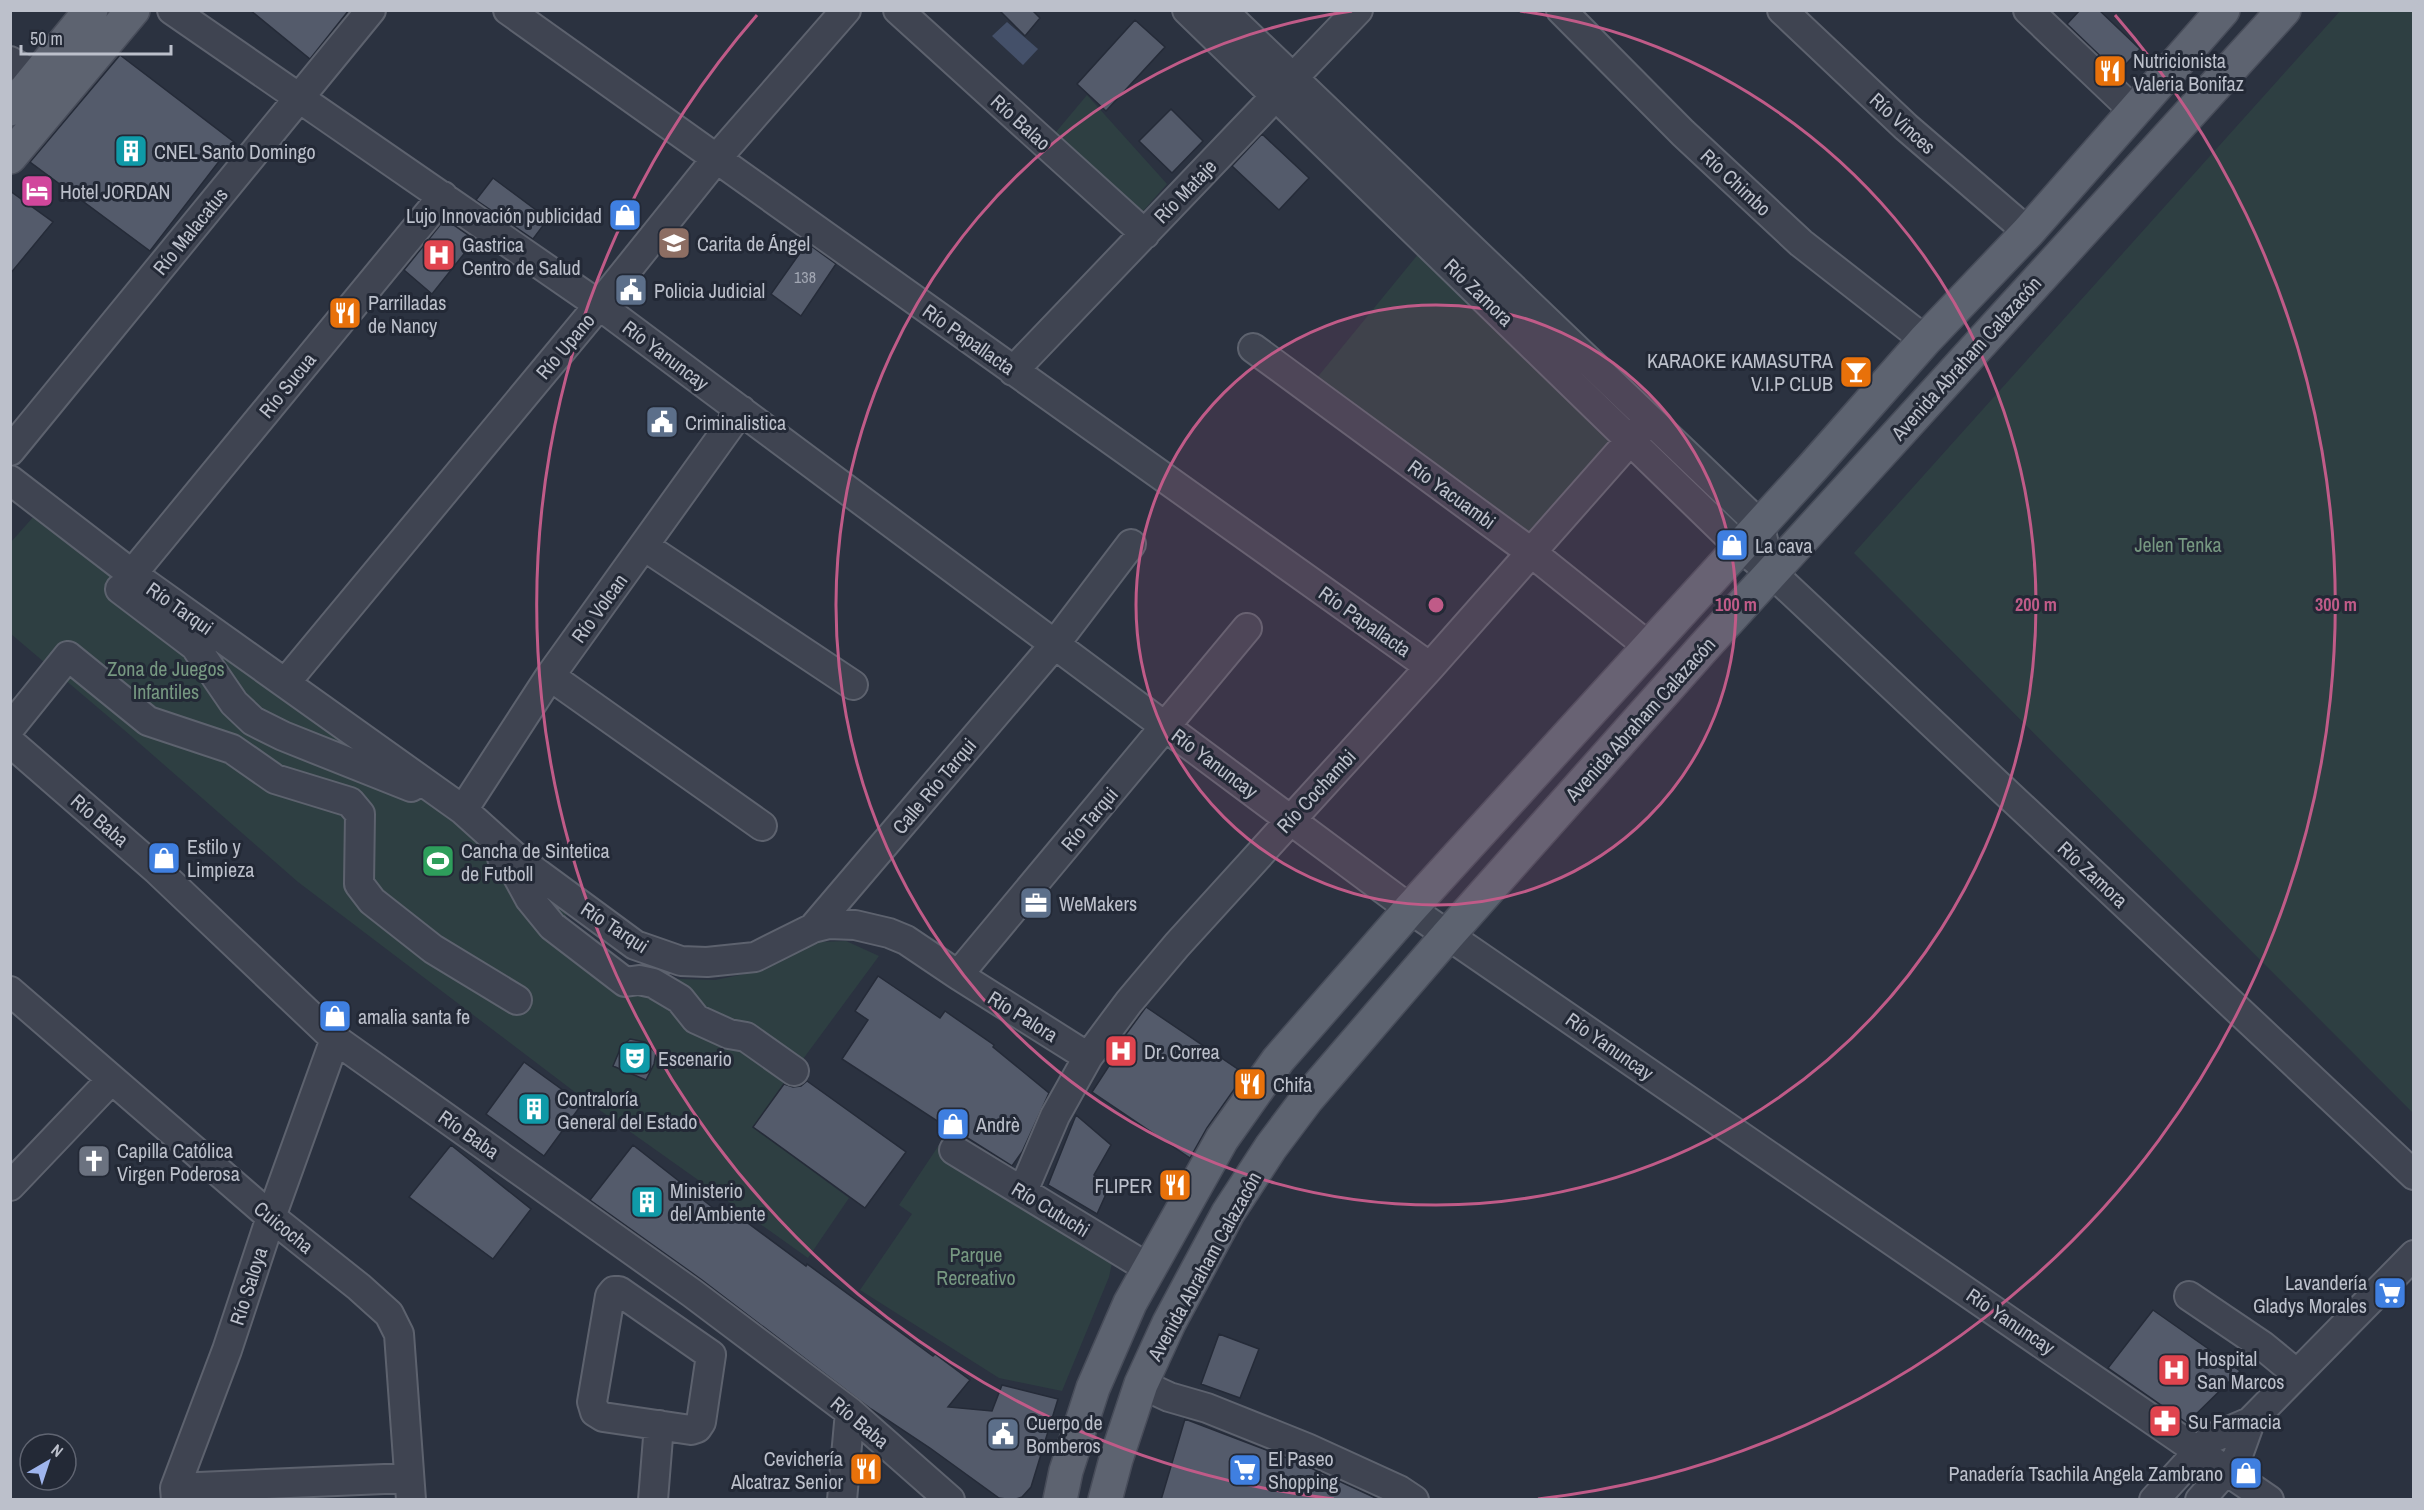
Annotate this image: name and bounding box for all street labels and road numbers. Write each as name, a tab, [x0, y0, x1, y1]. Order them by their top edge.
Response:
street label: Río Vinces	[1864, 86, 1942, 160]
street label: Río Balao	[985, 88, 1057, 156]
street label: Río Chimbo	[1695, 142, 1777, 222]
street label: Río Mataje	[1148, 153, 1222, 229]
street label: Río Malacatus	[147, 182, 233, 280]
street label: Río Zamora	[1438, 252, 1520, 332]
street label: Avenida Abraham Calazacón	[1884, 270, 2047, 447]
street label: Río Papallacta	[918, 297, 1020, 381]
street label: Río Upano	[529, 307, 601, 385]
street label: Río Yanuncay	[617, 314, 715, 397]
street label: Río Sucua	[252, 347, 322, 423]
street label: Río Yacuambi	[1403, 453, 1501, 535]
street label: Río Volcan	[565, 568, 633, 648]
street label: Río Tarqui	[141, 575, 219, 641]
street label: Río Papallacta	[1314, 579, 1416, 663]
street label: Avenida Abraham Calazacón	[1558, 631, 1721, 808]
street label: Río Yanuncay	[1166, 722, 1264, 805]
street label: Calle Río Tarqui	[886, 732, 982, 840]
street label: Río Cochambi	[1270, 743, 1362, 839]
street label: Río Tarqui	[1054, 781, 1124, 857]
street label: Río Baba	[65, 787, 135, 853]
street label: Río Zamora	[2052, 835, 2134, 913]
street label: Río Tarqui	[576, 895, 654, 959]
street label: Río Palora	[983, 984, 1063, 1048]
street label: Río Yanuncay	[1561, 1006, 1660, 1087]
street label: Río Baba	[433, 1103, 505, 1165]
street label: Avenida Abraham Calazacón	[1140, 1167, 1267, 1366]
street label: Río Cutuchi	[1007, 1175, 1095, 1243]
street label: Cuicocha	[249, 1195, 319, 1259]
street label: Río Saloya	[223, 1244, 273, 1328]
street label: Río Yanuncay	[1961, 1281, 2061, 1361]
street label: Río Baba	[825, 1390, 895, 1454]

